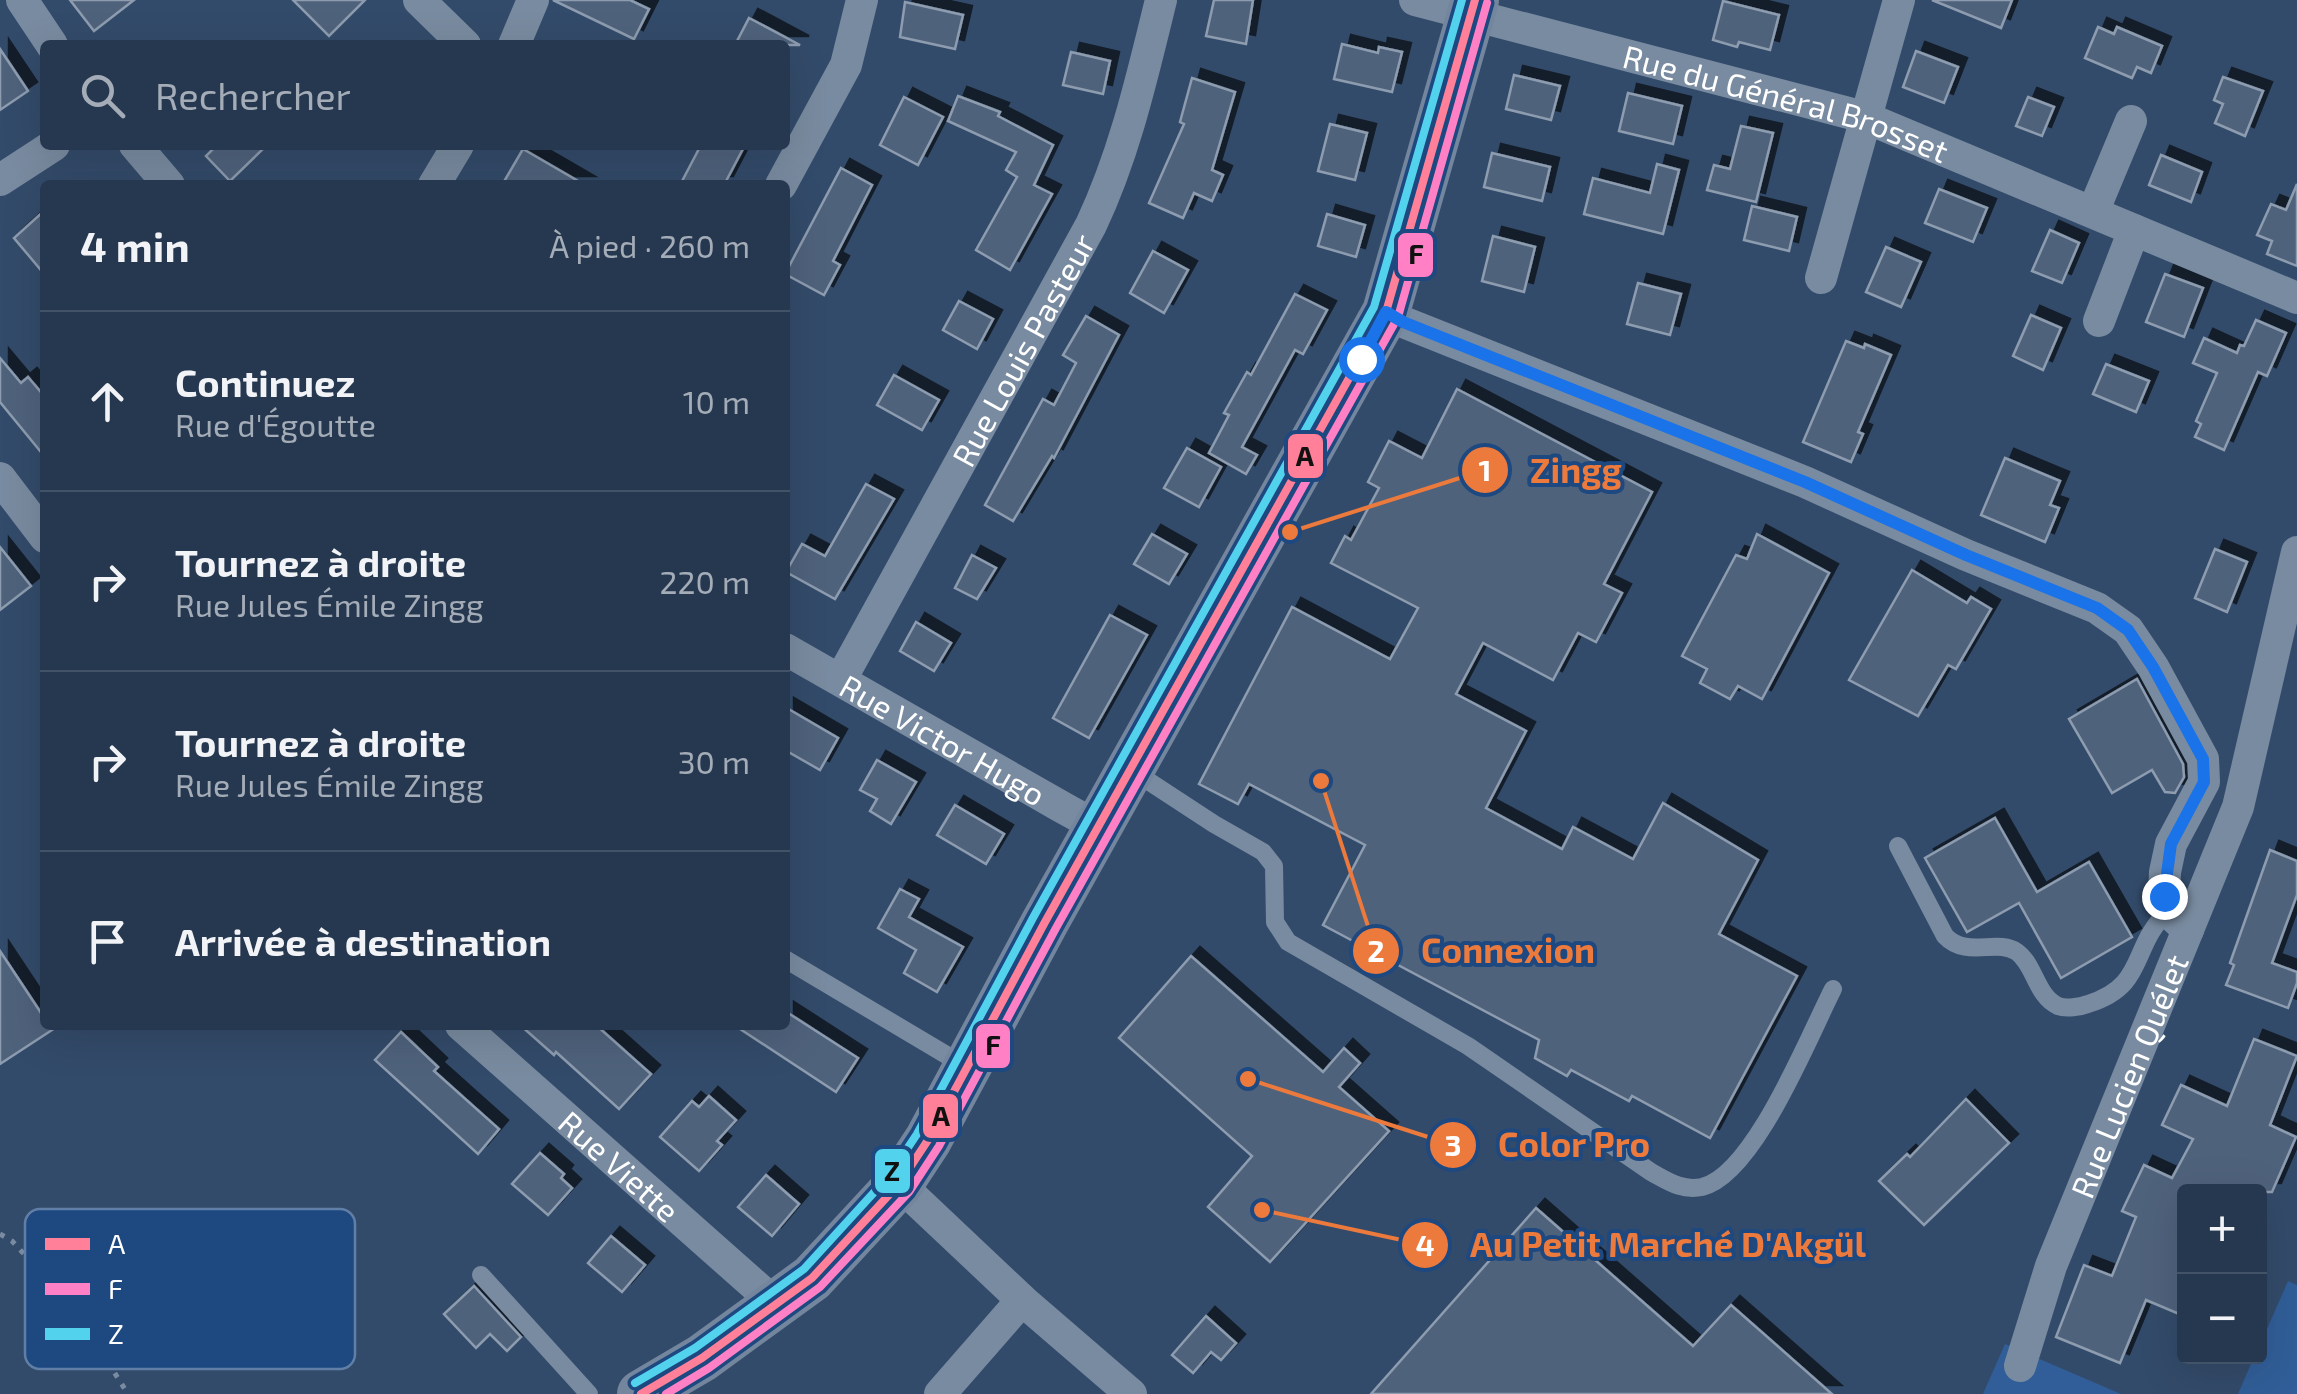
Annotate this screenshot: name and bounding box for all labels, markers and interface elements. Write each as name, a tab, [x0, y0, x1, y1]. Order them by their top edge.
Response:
street label: Rue du Général Brosset	[1619, 36, 1954, 169]
search box	[40, 40, 790, 150]
icon: search	[75, 68, 130, 123]
text: Rechercher	[155, 72, 351, 118]
text: 4 min	[80, 220, 190, 270]
text: À pied · 260 m	[549, 226, 750, 264]
street label: Rue Louis Pasteur	[943, 226, 1102, 472]
line badge: F	[1396, 231, 1435, 279]
text: F	[1408, 236, 1424, 270]
route start	[1339, 337, 1385, 383]
text: Continuez	[175, 359, 355, 405]
icon: ahead	[80, 374, 135, 429]
text: 10 m	[683, 382, 750, 420]
text: Rue d'Égoutte	[175, 405, 376, 443]
line badge: A	[1286, 432, 1325, 480]
text: A	[1296, 438, 1315, 472]
callout: Zingg	[1460, 438, 1642, 503]
text: Zingg	[1530, 448, 1622, 490]
text: 1	[1479, 451, 1491, 487]
text: Tournez à droite	[175, 539, 466, 585]
icon: right	[80, 554, 135, 609]
text: 220 m	[660, 562, 750, 600]
text: Rue Jules Émile Zingg	[175, 585, 484, 623]
street label: Rue Victor Hugo	[834, 666, 1052, 813]
text: Tournez à droite	[175, 719, 466, 765]
icon: right	[80, 734, 135, 789]
text: 30 m	[678, 742, 750, 780]
text: Rue Jules Émile Zingg	[175, 765, 484, 803]
route end	[2142, 874, 2188, 920]
icon: arrive	[80, 914, 135, 969]
text: Arrivée à destination	[175, 918, 551, 964]
callout: Connexion	[1351, 919, 1615, 984]
text: Connexion	[1421, 928, 1595, 970]
text: 2	[1367, 932, 1385, 968]
street label: Rue Lucien Quélet	[2062, 949, 2195, 1203]
line badge: F	[974, 1022, 1012, 1070]
text: F	[985, 1027, 1001, 1061]
line badge: A	[921, 1092, 960, 1140]
text: A	[932, 1098, 951, 1132]
street label: Rue Viette	[552, 1102, 688, 1229]
callout: Color Pro	[1428, 1113, 1670, 1178]
text: Color Pro	[1498, 1122, 1650, 1164]
text: 3	[1444, 1126, 1462, 1162]
line badge: Z	[873, 1147, 912, 1195]
text: Z	[884, 1153, 900, 1187]
map controls	[2177, 1184, 2267, 1364]
button: +	[2177, 1184, 2267, 1274]
legend	[25, 1209, 355, 1369]
callout: Au Petit Marché D'Akgül	[1400, 1213, 1886, 1278]
text: Au Petit Marché D'Akgül	[1470, 1222, 1867, 1264]
text: A	[108, 1226, 126, 1260]
text: 4	[1415, 1226, 1435, 1262]
text: F	[108, 1271, 123, 1305]
button: −	[2177, 1274, 2267, 1364]
text: Z	[108, 1316, 124, 1350]

